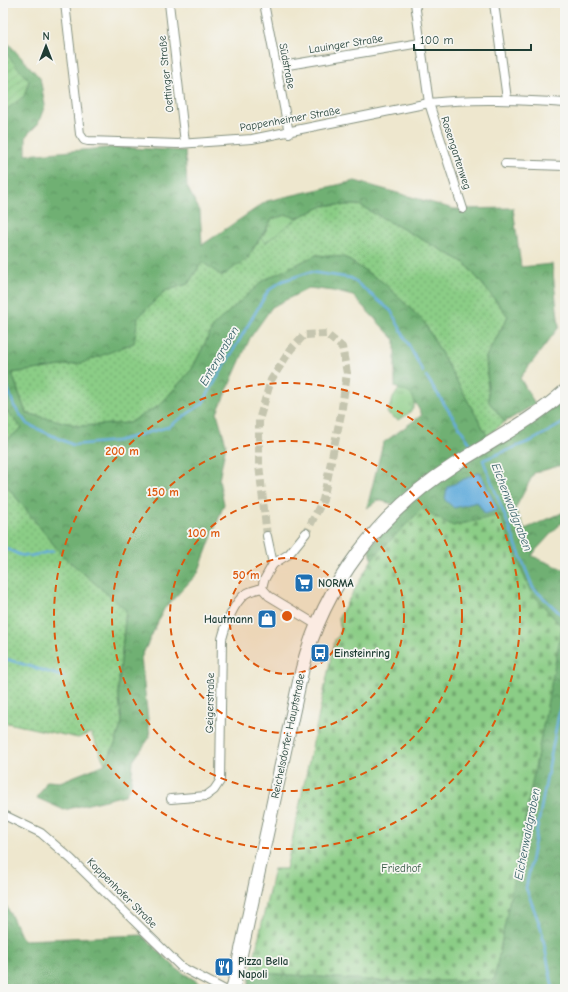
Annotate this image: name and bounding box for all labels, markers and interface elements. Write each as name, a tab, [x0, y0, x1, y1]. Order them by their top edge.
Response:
north arrow	[26, 26, 66, 66]
scale bar	[414, 26, 531, 52]
text: N	[42, 30, 50, 43]
street label: Lauinger Straße	[308, 32, 384, 56]
text: 100 m	[420, 33, 453, 47]
street label: Oettinger Straße	[155, 34, 176, 113]
street label: Südstraße	[276, 42, 298, 90]
street label: Pappenheimer Straße	[239, 104, 342, 134]
street label: Rosengartenweg	[438, 115, 474, 191]
water label: Entengraben	[196, 324, 242, 388]
text: 200 m	[105, 444, 139, 458]
water label: Eichenwaldgraben	[489, 461, 535, 553]
text: 150 m	[147, 485, 179, 499]
text: 100 m	[188, 526, 220, 540]
text: 50 m	[232, 568, 260, 582]
supermarket icon: NORMA	[293, 572, 315, 594]
place label: NORMA	[318, 577, 354, 590]
shop icon: Hautmann	[256, 608, 278, 630]
centre of rings	[280, 609, 294, 623]
place label: Hautmann	[204, 613, 253, 626]
bus stop icon: Einsteinring	[309, 642, 331, 664]
place label: Einsteinring	[334, 647, 390, 660]
street label: Geigerstraße	[203, 672, 217, 733]
street label: Reichelsdorfer Hauptstraße	[268, 672, 308, 800]
water label: Eichenwaldgraben	[511, 787, 543, 881]
street label: Koppenhofer Straße	[84, 855, 160, 931]
park label: Friedhof	[381, 862, 422, 875]
place label: Pizza Bella Napoli	[238, 955, 288, 981]
restaurant icon: Pizza Bella Napoli	[213, 956, 235, 978]

